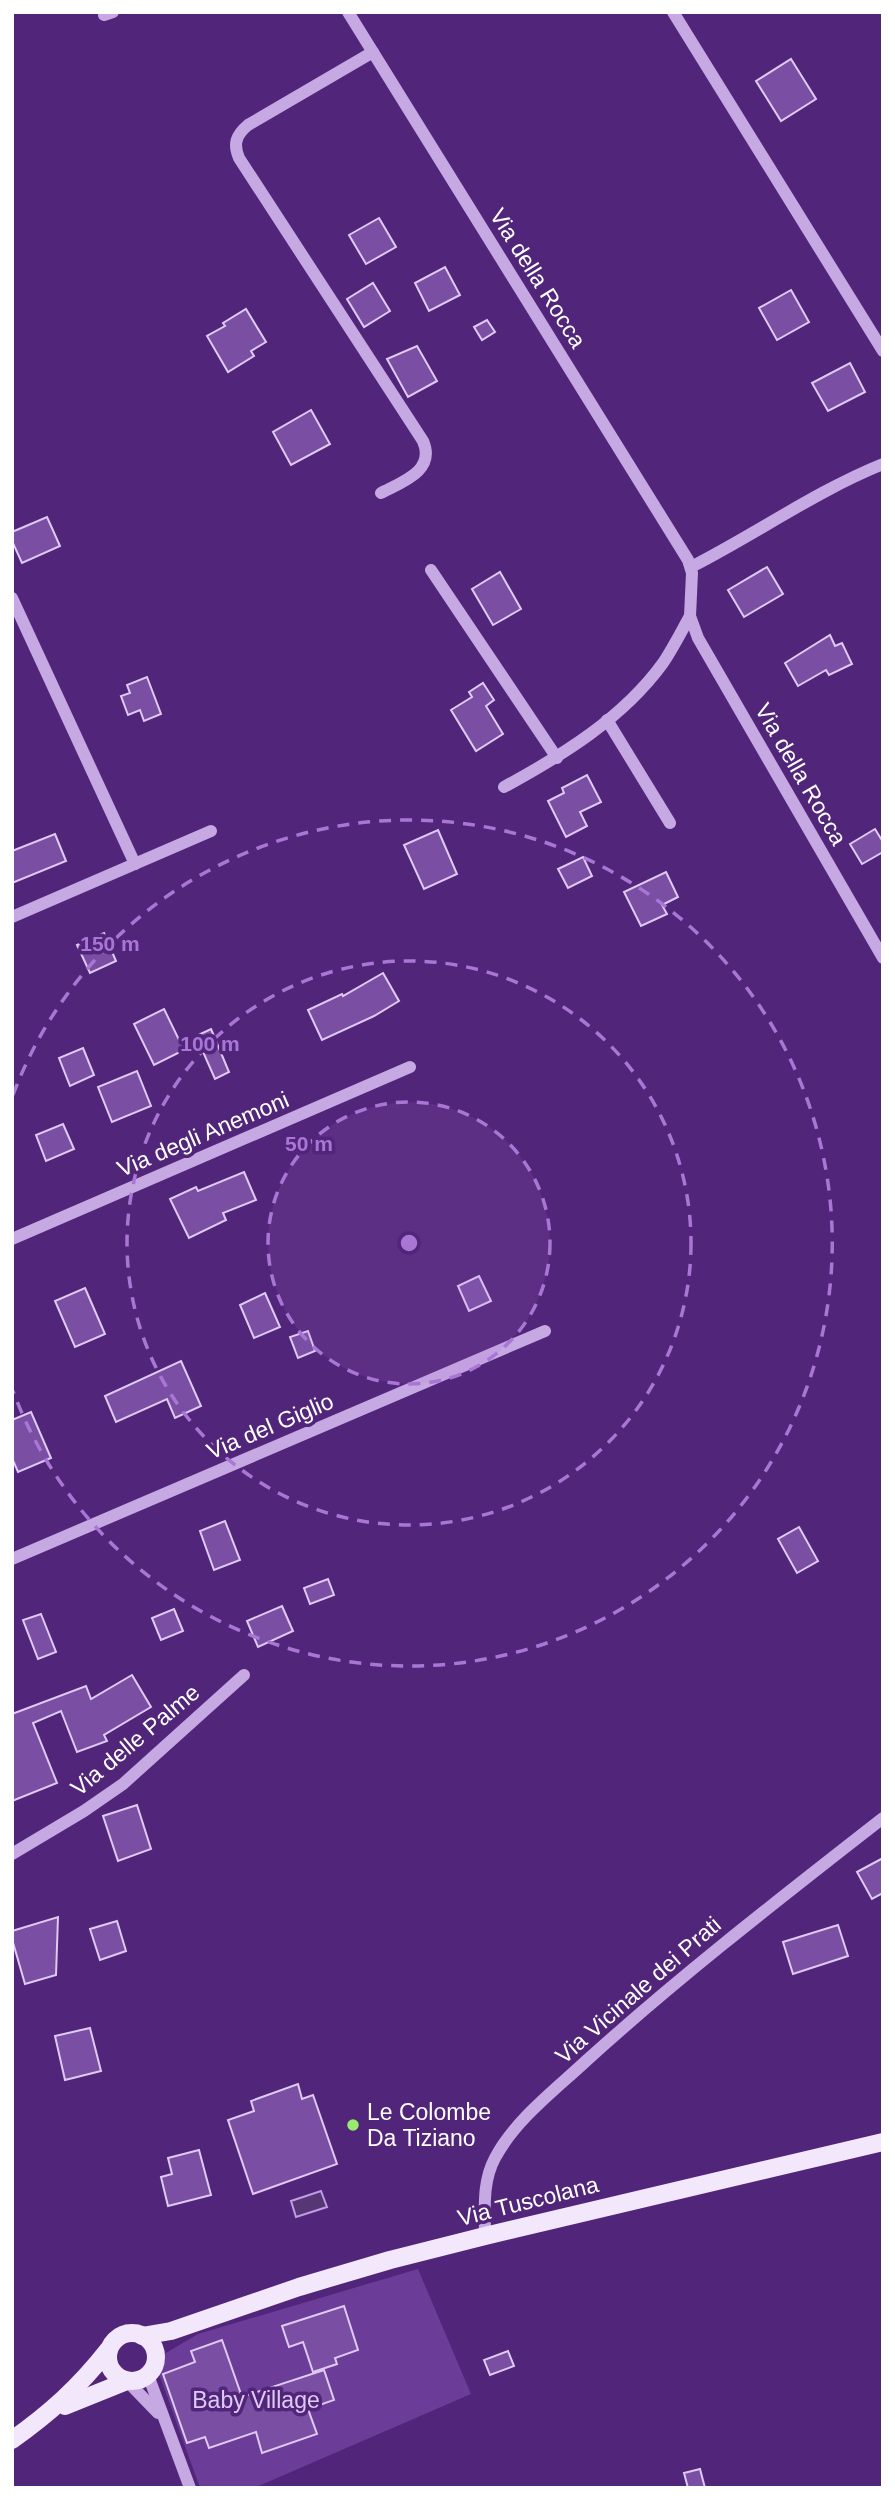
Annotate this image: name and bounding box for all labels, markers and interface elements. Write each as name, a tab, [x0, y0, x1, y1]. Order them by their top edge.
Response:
street label: Via della Rocca	[485, 204, 591, 353]
street label: Via della Rocca	[750, 698, 852, 850]
text: 150 m	[80, 932, 140, 955]
text: 100 m	[180, 1032, 240, 1055]
street label: Via degli Anemoni	[113, 1086, 293, 1182]
text: 50 m	[285, 1132, 333, 1155]
centre of rings	[397, 1231, 421, 1255]
street label: Via del Giglio	[203, 1388, 337, 1464]
street label: Via delle Palme	[66, 1679, 204, 1801]
street label: Via Vicinale dei Prati	[550, 1911, 726, 2069]
place label: Le Colombe Da Tiziano	[367, 2099, 491, 2151]
marker: Le Colombe Da Tiziano	[345, 2117, 361, 2133]
street label: Via Tuscolana	[455, 2171, 601, 2231]
park label: Baby Village	[192, 2387, 320, 2413]

